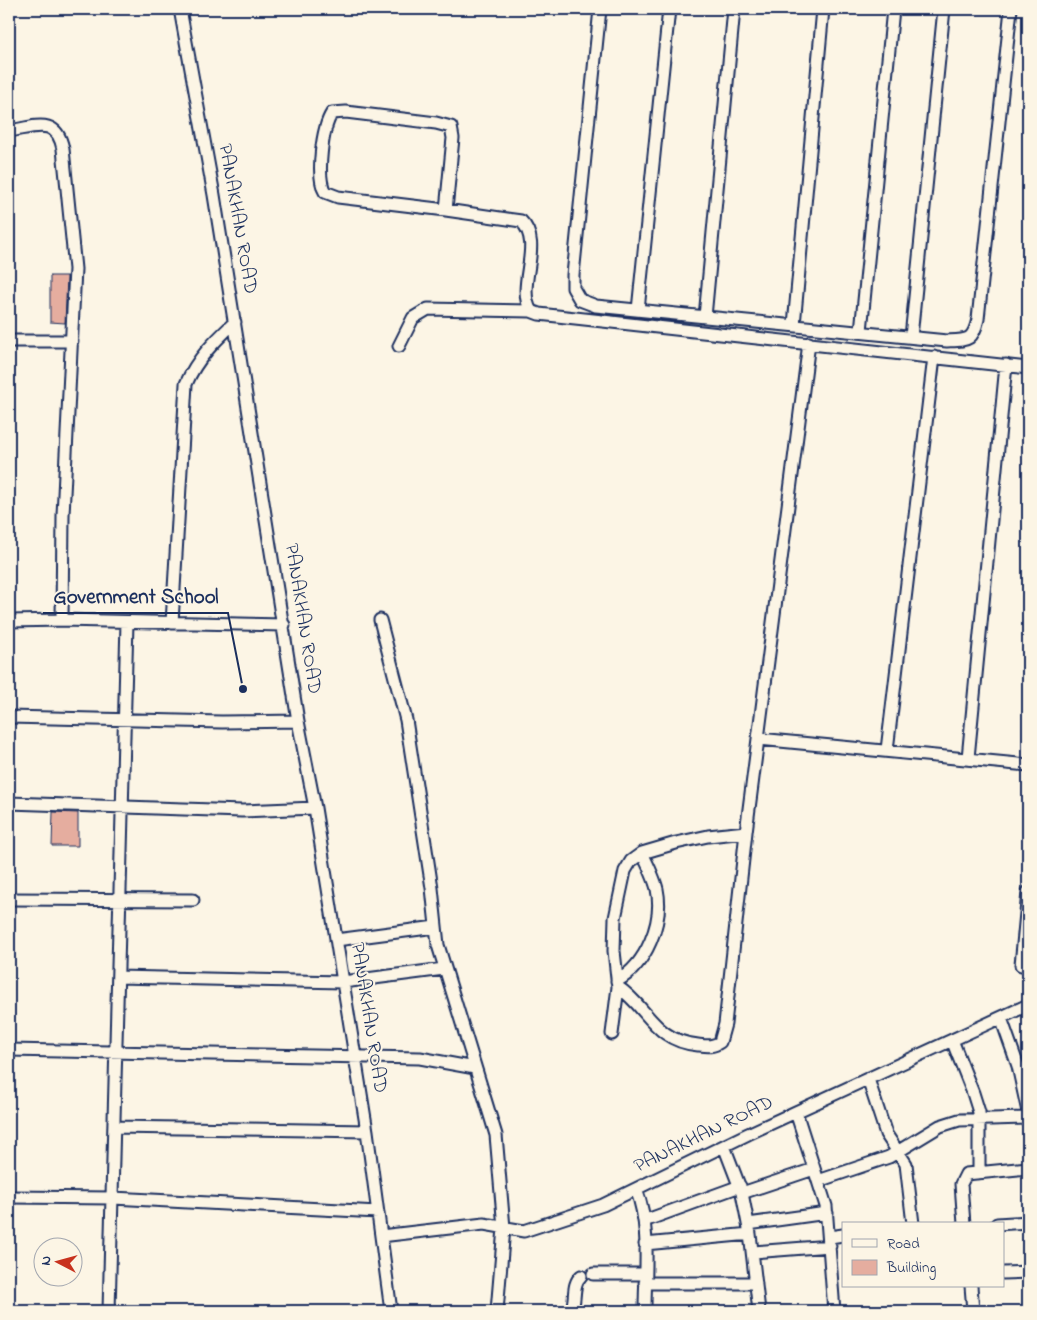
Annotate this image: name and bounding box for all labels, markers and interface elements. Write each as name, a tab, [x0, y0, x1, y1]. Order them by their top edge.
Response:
street label: PANAKHAN ROAD	[210, 142, 264, 296]
street label: PANAKHAN ROAD	[276, 542, 328, 696]
callout: Government School	[43, 577, 228, 613]
text: Government School	[54, 583, 219, 613]
street label: PANAKHAN ROAD	[342, 941, 394, 1095]
street label: PANAKHAN ROAD	[629, 1089, 779, 1181]
legend	[842, 1222, 1004, 1288]
text: Road	[887, 1233, 920, 1255]
north arrow	[32, 1238, 82, 1288]
text: N	[36, 1255, 57, 1267]
text: Building	[886, 1257, 936, 1280]

